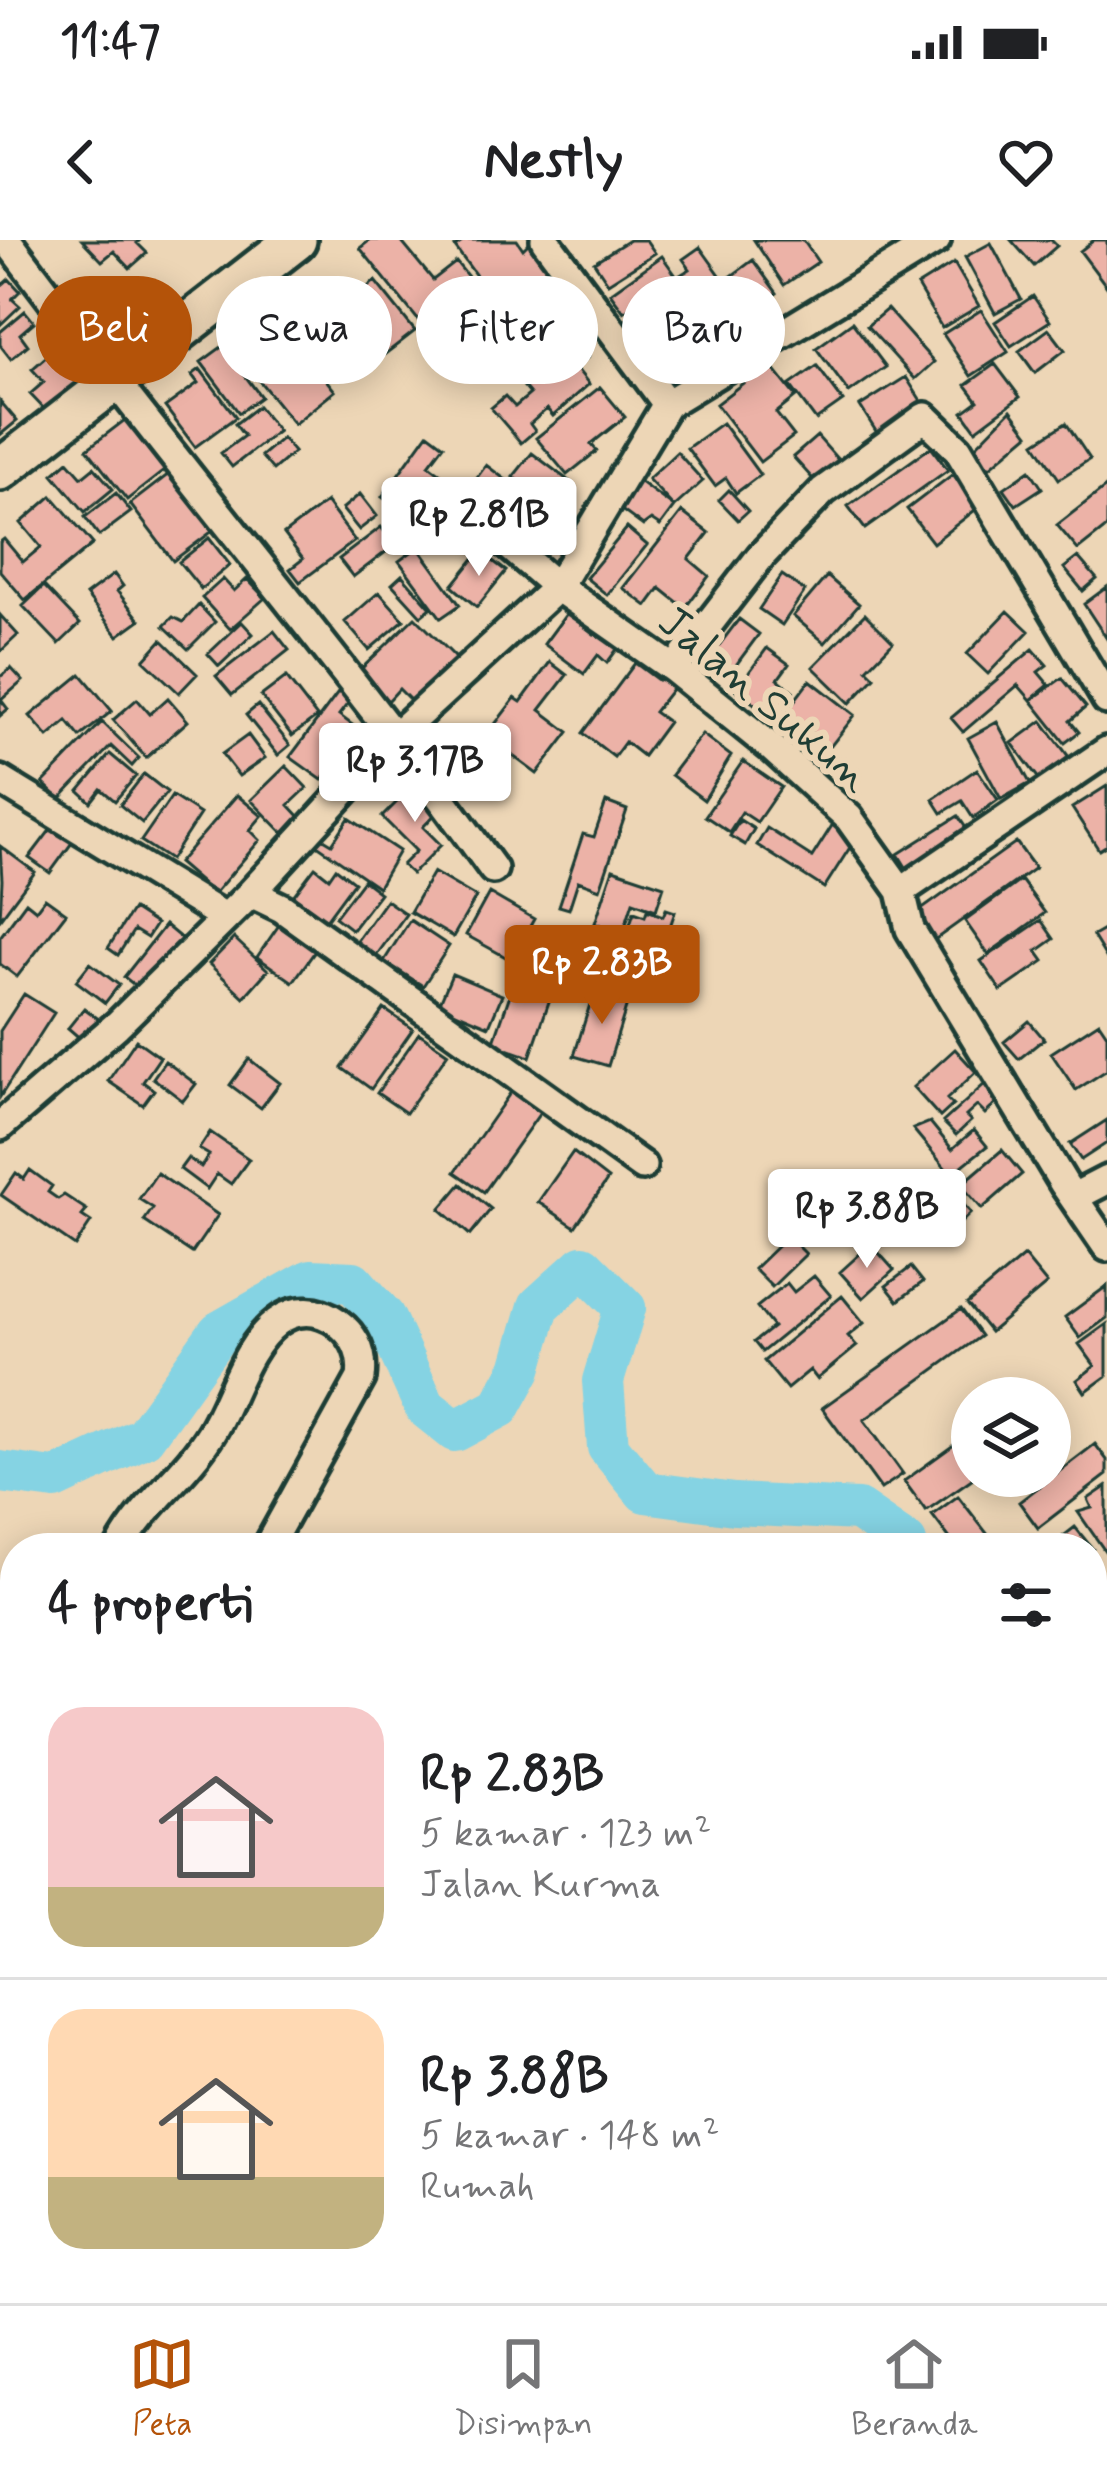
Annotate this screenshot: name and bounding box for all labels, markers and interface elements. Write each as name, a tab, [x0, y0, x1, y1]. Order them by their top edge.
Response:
text: 11:47	[60, 13, 160, 72]
text: Nestly	[484, 127, 623, 198]
icon: back	[48, 129, 114, 195]
icon: heart	[993, 129, 1059, 195]
chip: Beli	[36, 276, 192, 384]
chip: Sewa	[216, 276, 392, 384]
chip: Filter	[416, 276, 598, 384]
chip: Baru	[622, 276, 785, 384]
pin: Rp 2.81B	[355, 477, 603, 579]
text: Rp 2.81B	[408, 490, 550, 541]
street label: Jalan Sukun	[645, 593, 883, 806]
pin: Rp 3.17B	[291, 723, 539, 825]
text: Rp 3.17B	[346, 736, 484, 787]
pin: Rp 2.83B	[478, 925, 726, 1027]
text: Rp 2.83B	[532, 938, 672, 989]
pin: Rp 3.88B	[743, 1169, 991, 1271]
text: Rp 3.88B	[795, 1182, 939, 1233]
map controls	[951, 1377, 1071, 1497]
button: layers	[951, 1377, 1071, 1497]
text: 4 properti	[48, 1572, 252, 1638]
icon: filters	[993, 1572, 1059, 1638]
text: Rp 2.83B	[420, 1743, 604, 1809]
icon: home	[144, 1755, 288, 1899]
text: 5 kamar · 123 m²	[420, 1809, 711, 1860]
text: Jalan Kurma	[420, 1860, 661, 1911]
text: Rp 3.88B	[420, 2045, 609, 2111]
icon: home	[144, 2057, 288, 2201]
text: 5 kamar · 148 m²	[420, 2111, 720, 2162]
text: Rumah	[420, 2162, 535, 2213]
tab: Peta	[129, 2331, 195, 2447]
tab: Disimpan	[454, 2331, 593, 2447]
tab: Beranda	[851, 2331, 978, 2447]

